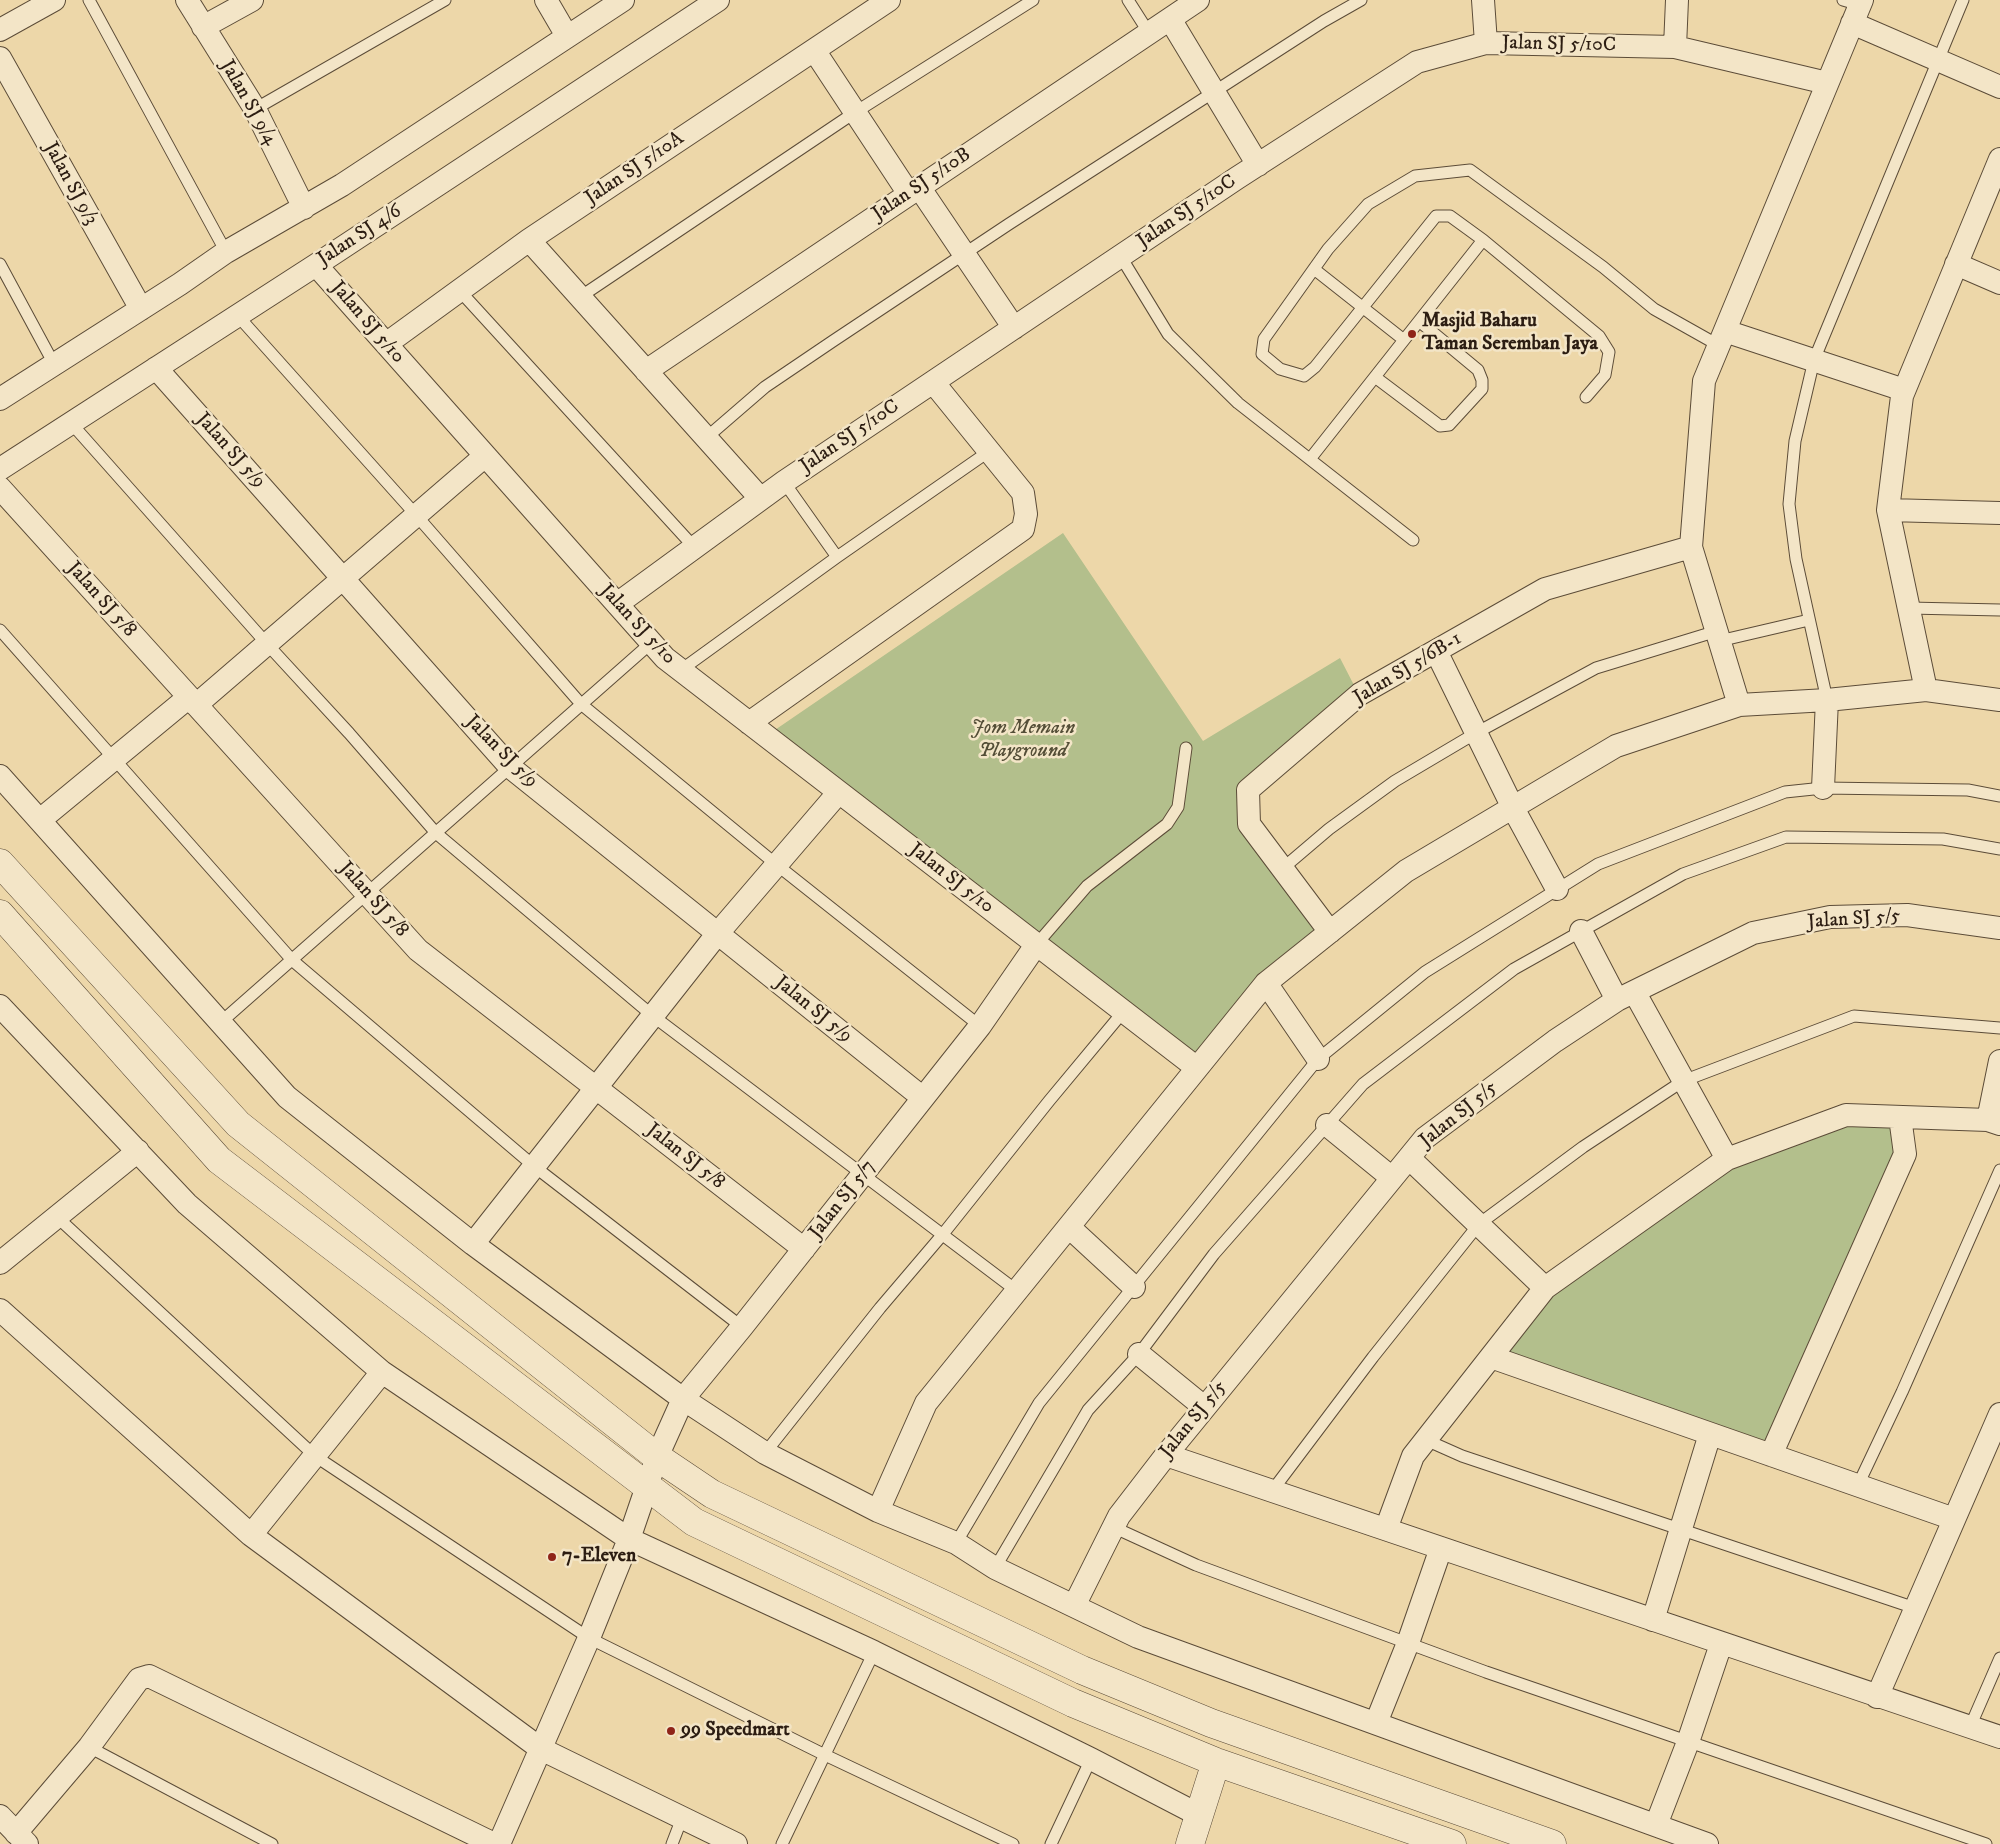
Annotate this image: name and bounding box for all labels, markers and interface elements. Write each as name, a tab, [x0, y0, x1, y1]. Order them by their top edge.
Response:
street label: Jalan SJ 5/10C	[1502, 32, 1616, 58]
street label: Jalan SJ 9/4	[214, 56, 282, 150]
street label: Jalan SJ 5/10A	[581, 127, 689, 211]
street label: Jalan SJ 9/3	[37, 138, 103, 230]
street label: Jalan SJ 5/10B	[868, 143, 976, 227]
street label: Jalan SJ 5/10C	[1133, 170, 1241, 254]
street label: Jalan SJ 4/6	[313, 200, 407, 272]
street label: Jalan SJ 5/10	[325, 277, 409, 369]
place label: Masjid Baharu Taman Seremban Jaya	[1422, 310, 1598, 357]
marker: Masjid Baharu Taman Seremban Jaya	[1406, 328, 1418, 340]
street label: Jalan SJ 5/10C	[796, 395, 904, 479]
street label: Jalan SJ 5/9	[190, 408, 270, 494]
street label: Jalan SJ 5/8	[61, 557, 141, 643]
street label: Jalan SJ 5/10	[594, 580, 680, 670]
street label: Jalan SJ 5/6B-1	[1350, 627, 1466, 711]
street label: Jalan SJ 5/9	[460, 711, 542, 793]
park label: Jom Memain Playground	[971, 717, 1075, 764]
street label: Jalan SJ 5/10	[904, 838, 998, 920]
street label: Jalan SJ 5/8	[333, 857, 413, 943]
street label: Jalan SJ 5/5	[1807, 905, 1901, 935]
street label: Jalan SJ 5/9	[769, 971, 857, 1049]
street label: Jalan SJ 5/5	[1415, 1076, 1503, 1154]
street label: Jalan SJ 5/8	[641, 1119, 729, 1195]
street label: Jalan SJ 5/7	[805, 1156, 881, 1244]
street label: Jalan SJ 5/5	[1155, 1376, 1233, 1464]
place label: 7-Eleven	[562, 1545, 637, 1569]
marker: 7-Eleven	[546, 1551, 558, 1563]
place label: 99 Speedmart	[681, 1719, 790, 1743]
marker: 99 Speedmart	[665, 1725, 677, 1737]

